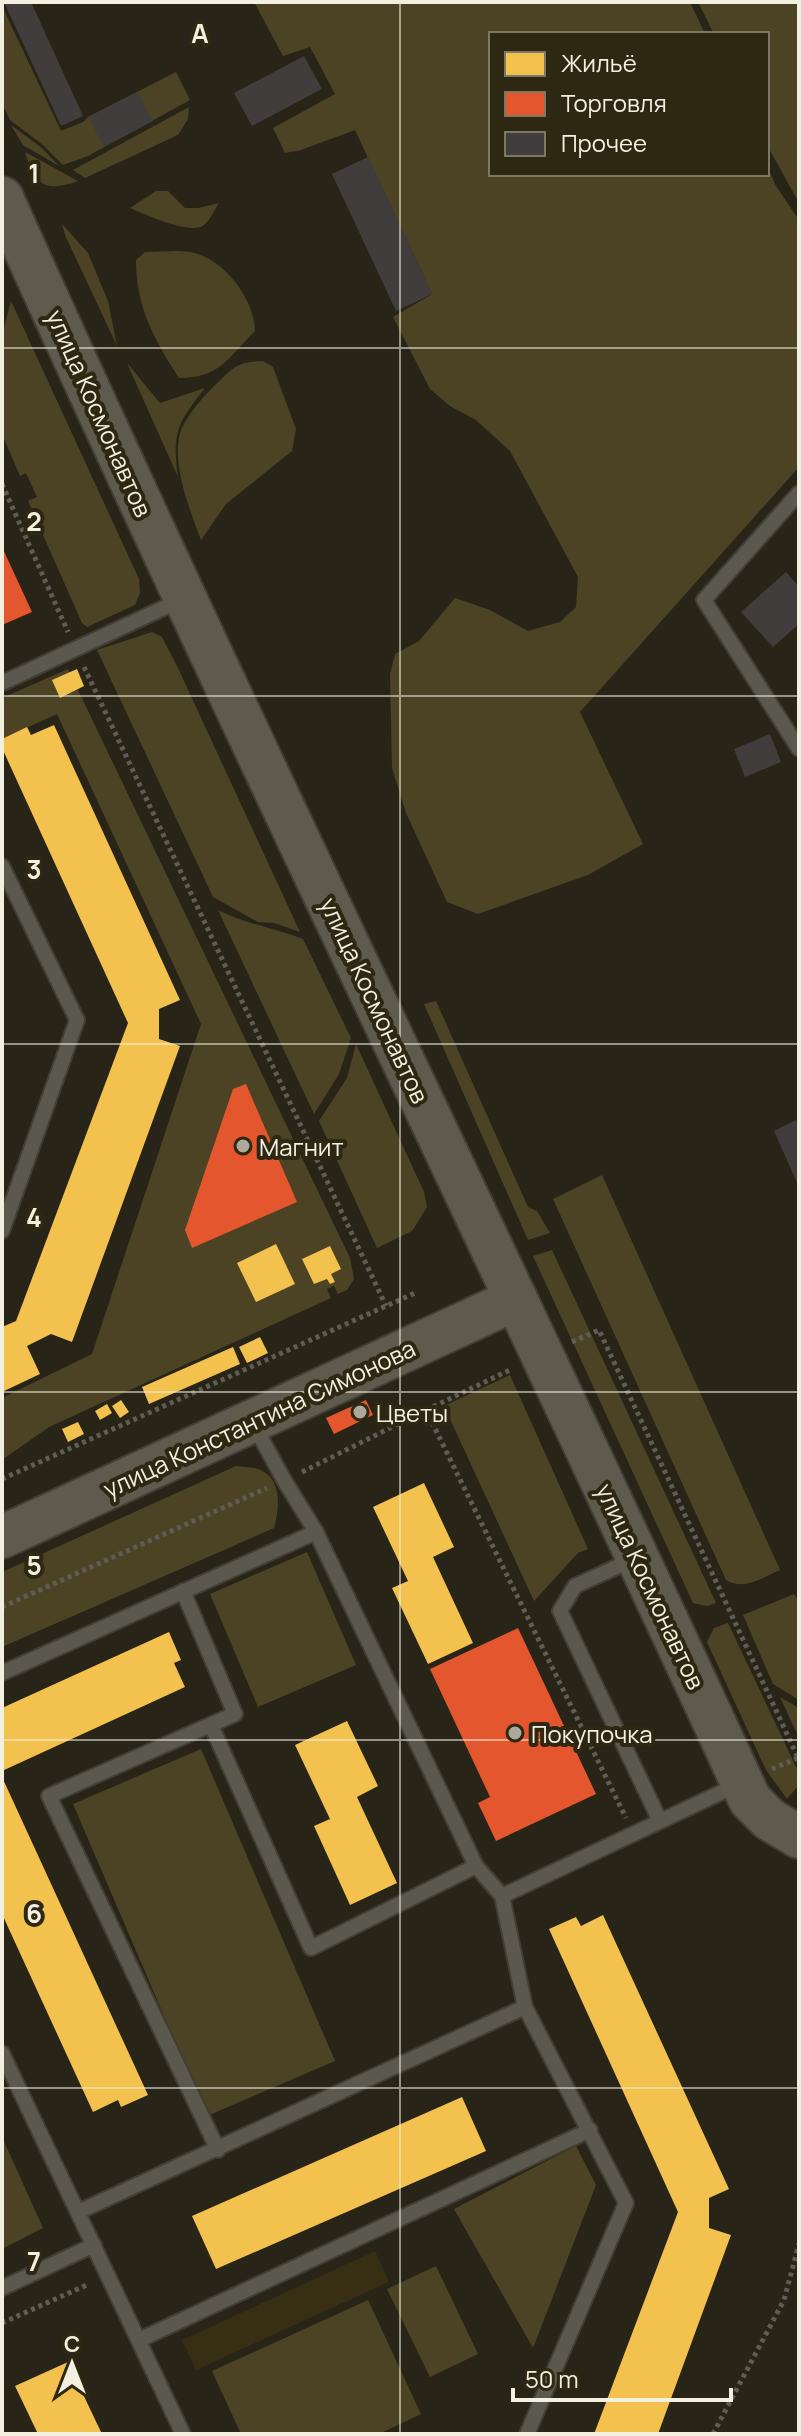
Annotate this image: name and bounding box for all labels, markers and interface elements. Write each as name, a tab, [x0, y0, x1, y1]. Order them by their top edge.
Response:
text: A	[191, 15, 209, 51]
legend	[489, 32, 769, 176]
text: Жильё	[561, 46, 637, 79]
text: Торговля	[561, 86, 667, 119]
text: Прочее	[561, 126, 647, 159]
text: 1	[28, 155, 40, 191]
street label: улица Космонавтов	[39, 304, 161, 522]
text: 2	[26, 503, 42, 539]
text: 3	[26, 851, 42, 887]
street label: улица Космонавтов	[313, 892, 437, 1108]
place label: Магнит	[259, 1130, 344, 1163]
marker: Магнит	[234, 1137, 252, 1155]
text: 4	[26, 1199, 42, 1235]
street label: улица Константина Симонова	[98, 1331, 420, 1505]
place label: Цветы	[376, 1396, 448, 1429]
marker: Цветы	[351, 1403, 369, 1421]
street label: улица Космонавтов	[589, 1478, 713, 1694]
text: 5	[26, 1547, 42, 1583]
place label: Покупочка	[531, 1717, 653, 1750]
marker: Покупочка	[506, 1724, 524, 1742]
text: 6	[26, 1895, 42, 1931]
text: 7	[27, 2243, 41, 2279]
north arrow	[32, 2324, 112, 2404]
text: С	[64, 2329, 80, 2359]
scale bar	[513, 2352, 731, 2402]
text: 50 m	[525, 2362, 579, 2395]

